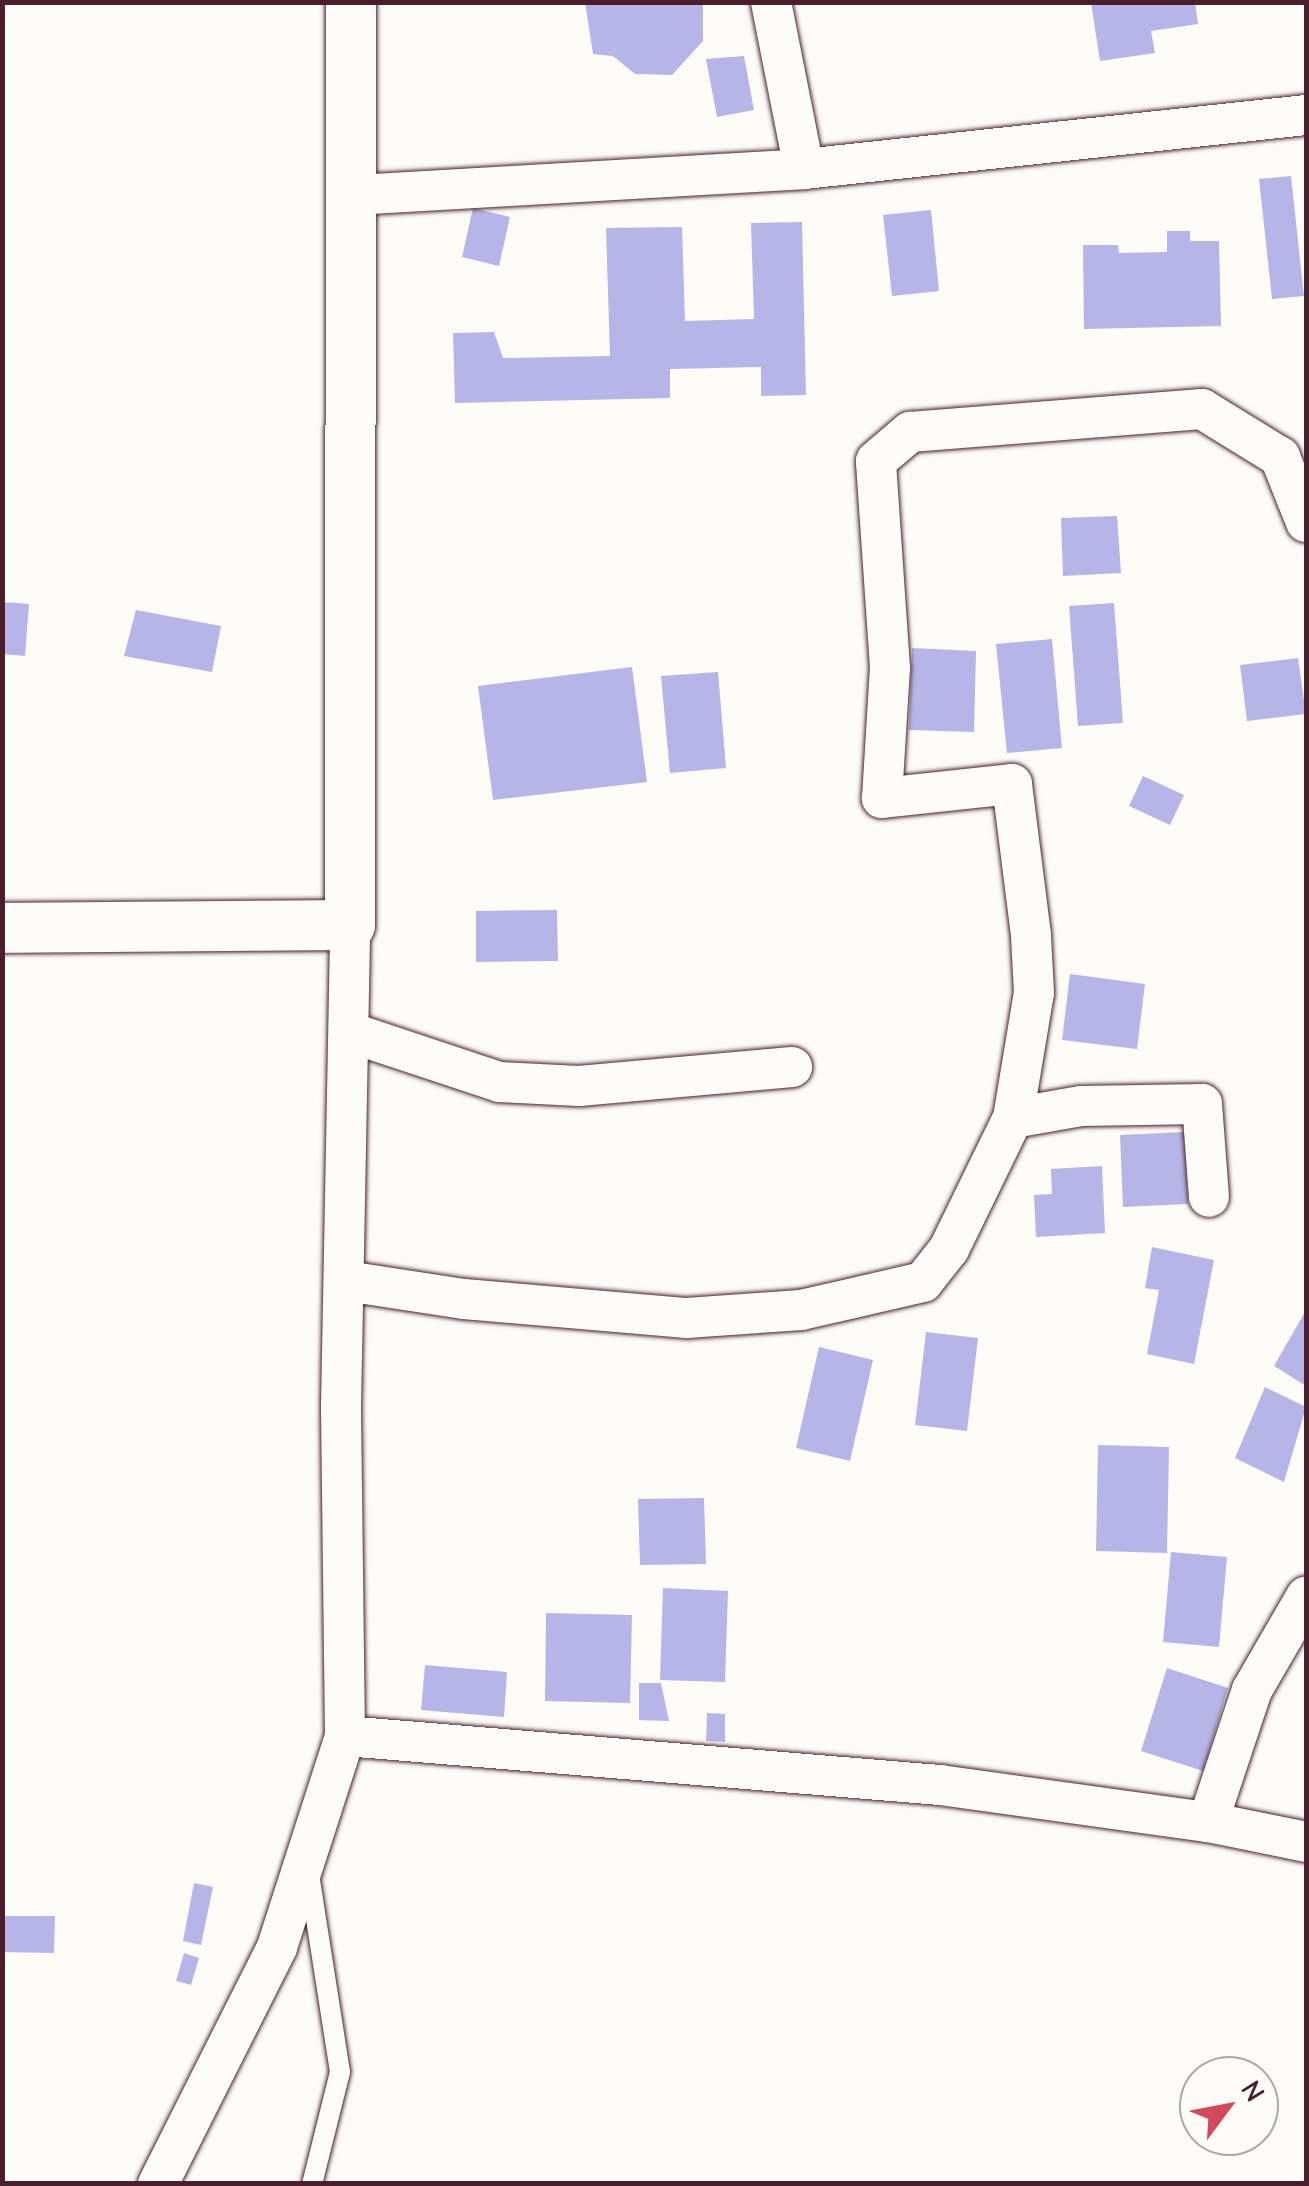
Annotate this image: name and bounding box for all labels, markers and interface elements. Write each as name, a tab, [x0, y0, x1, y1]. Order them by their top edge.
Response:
north arrow	[1179, 2056, 1279, 2156]
text: N	[1234, 2075, 1271, 2107]

